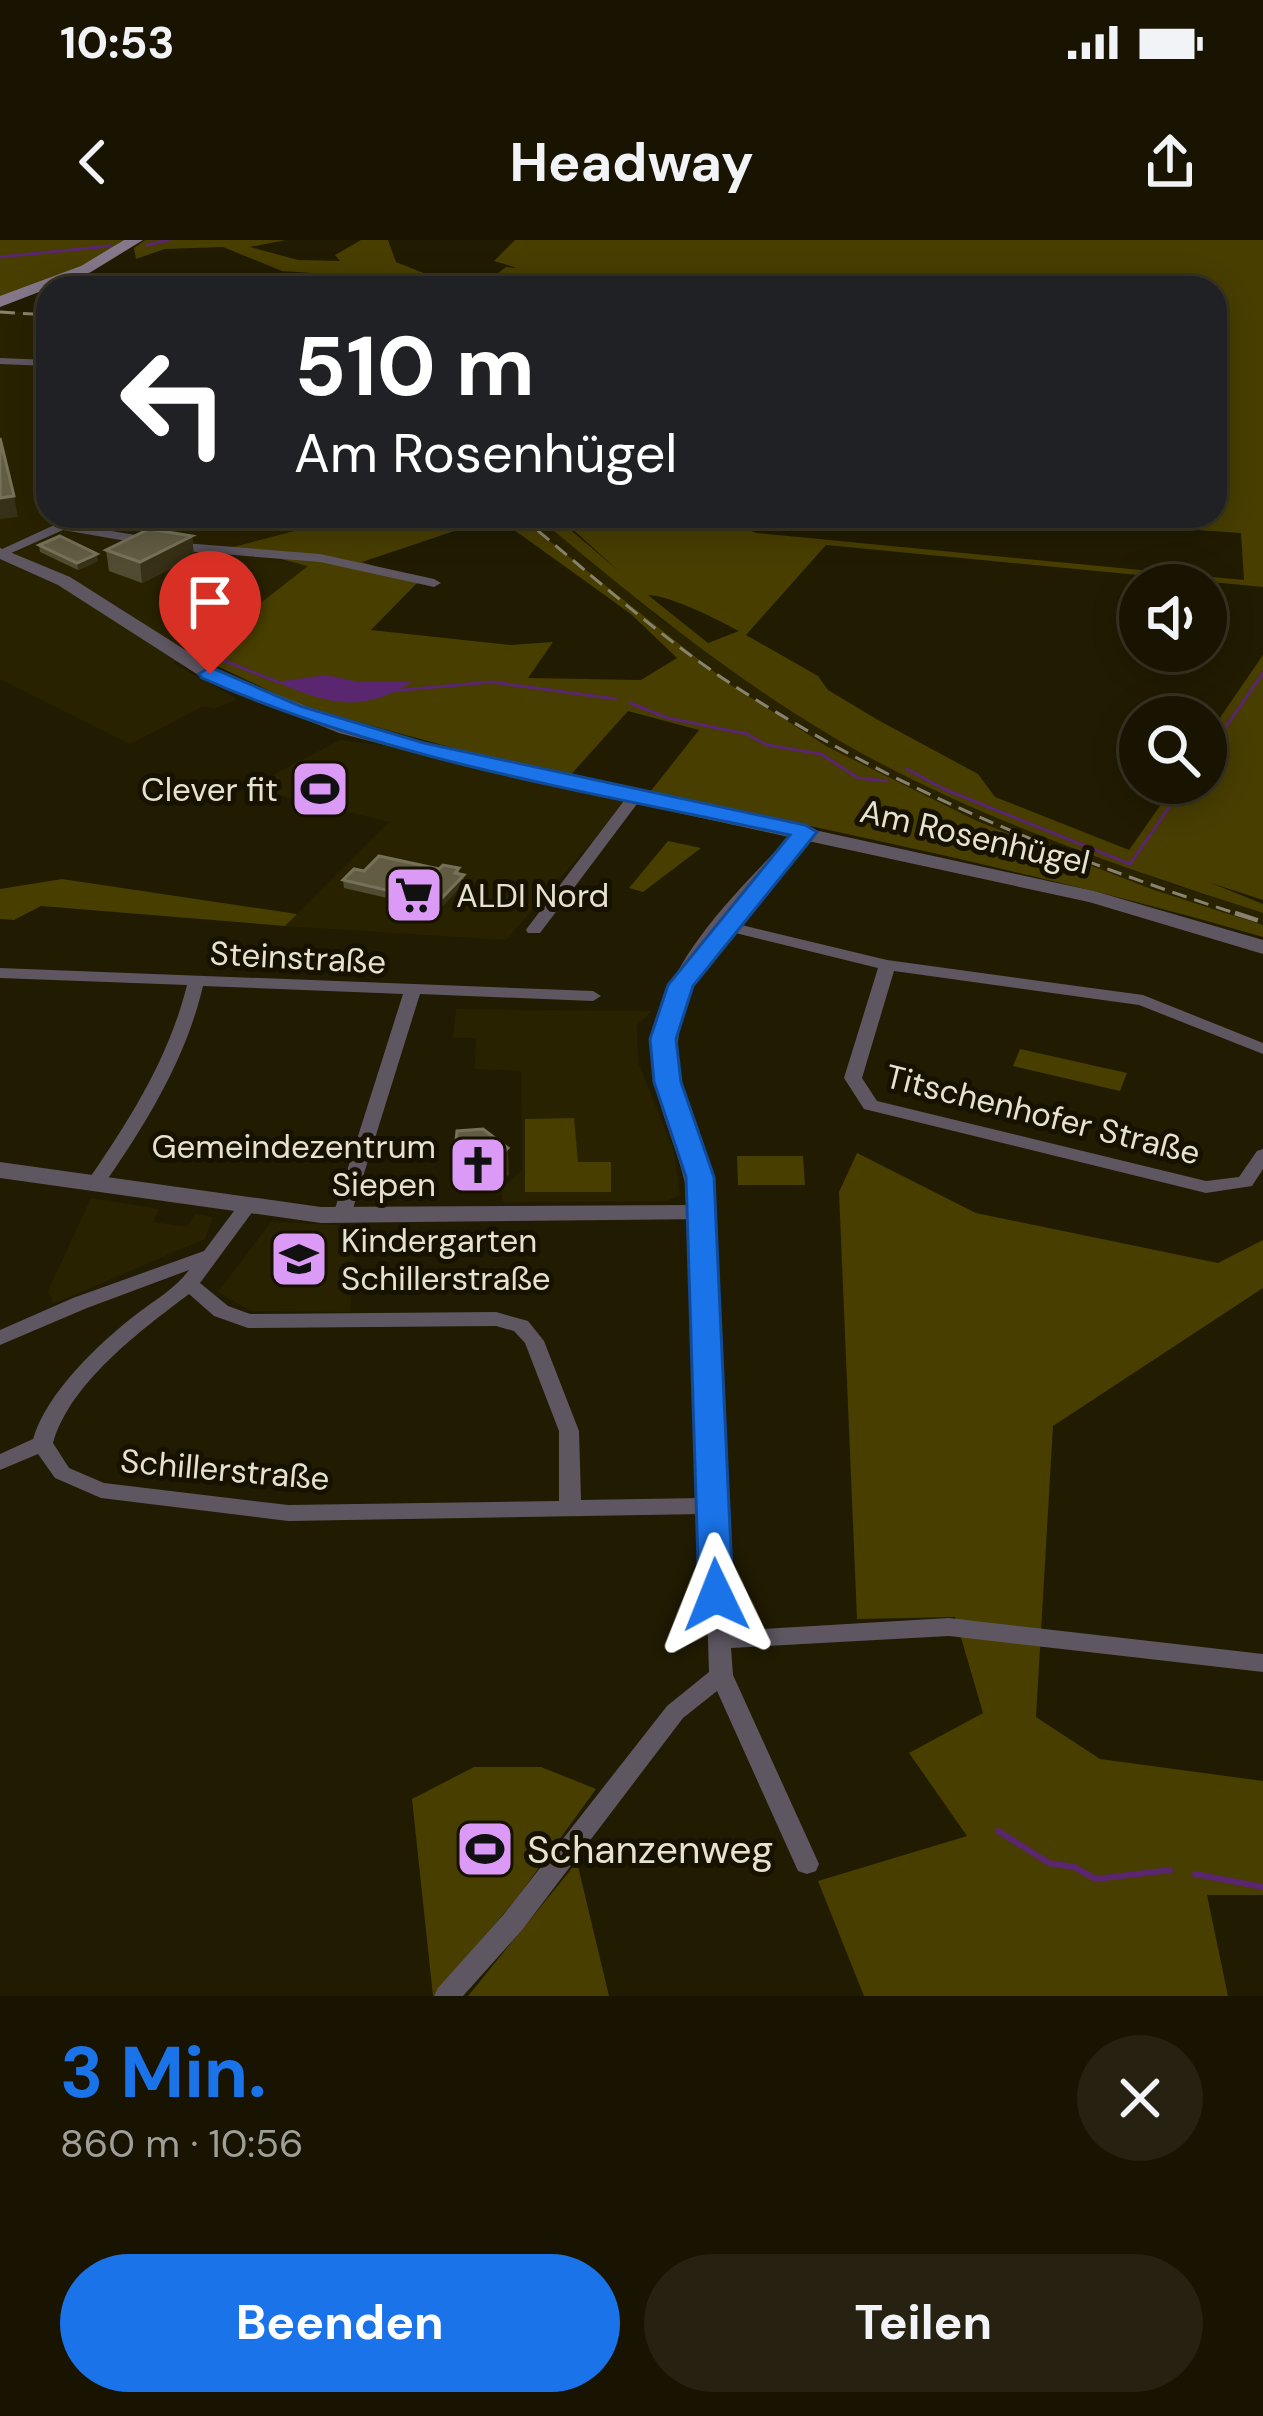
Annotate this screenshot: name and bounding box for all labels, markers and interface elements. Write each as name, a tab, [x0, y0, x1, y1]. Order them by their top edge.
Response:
text: 10:53	[60, 13, 175, 72]
text: Headway	[509, 127, 754, 198]
icon: back	[60, 129, 126, 195]
icon: share	[1137, 129, 1203, 195]
text: 510 m	[294, 312, 535, 421]
icon: left	[96, 324, 252, 480]
text: Am Rosenhügel	[294, 418, 677, 489]
pin	[159, 551, 261, 674]
map controls	[1119, 564, 1227, 804]
button: sound	[1119, 564, 1227, 672]
icon: arrive	[177, 569, 243, 635]
button: search	[1119, 696, 1227, 804]
sports icon: Clever fit	[289, 758, 351, 820]
place label: Clever fit	[141, 768, 278, 811]
street label: Am Rosenhügel	[856, 789, 1094, 884]
supermarket icon: ALDI Nord	[383, 864, 445, 926]
place label: ALDI Nord	[456, 874, 609, 917]
street label: Steinstraße	[209, 931, 387, 984]
street label: Titschenhofer Straße	[881, 1055, 1205, 1174]
place label: Gemeindezentrum Siepen	[152, 1125, 436, 1206]
church icon: Gemeindezentrum Siepen	[447, 1134, 509, 1196]
place label: Kindergarten Schillerstraße	[341, 1219, 551, 1300]
school or university icon: Kindergarten Schillerstraße	[268, 1228, 330, 1290]
street label: Schillerstraße	[119, 1439, 331, 1500]
position arrow	[653, 1532, 779, 1658]
sports icon: Schanzenweg	[454, 1818, 516, 1880]
place label: Schanzenweg	[527, 1824, 773, 1875]
text: 3 Min.	[60, 2026, 266, 2119]
button: close	[1077, 2035, 1203, 2161]
text: 860 m · 10:56	[60, 2118, 303, 2169]
button: Beenden	[60, 2254, 620, 2392]
button: Teilen	[644, 2254, 1203, 2392]

